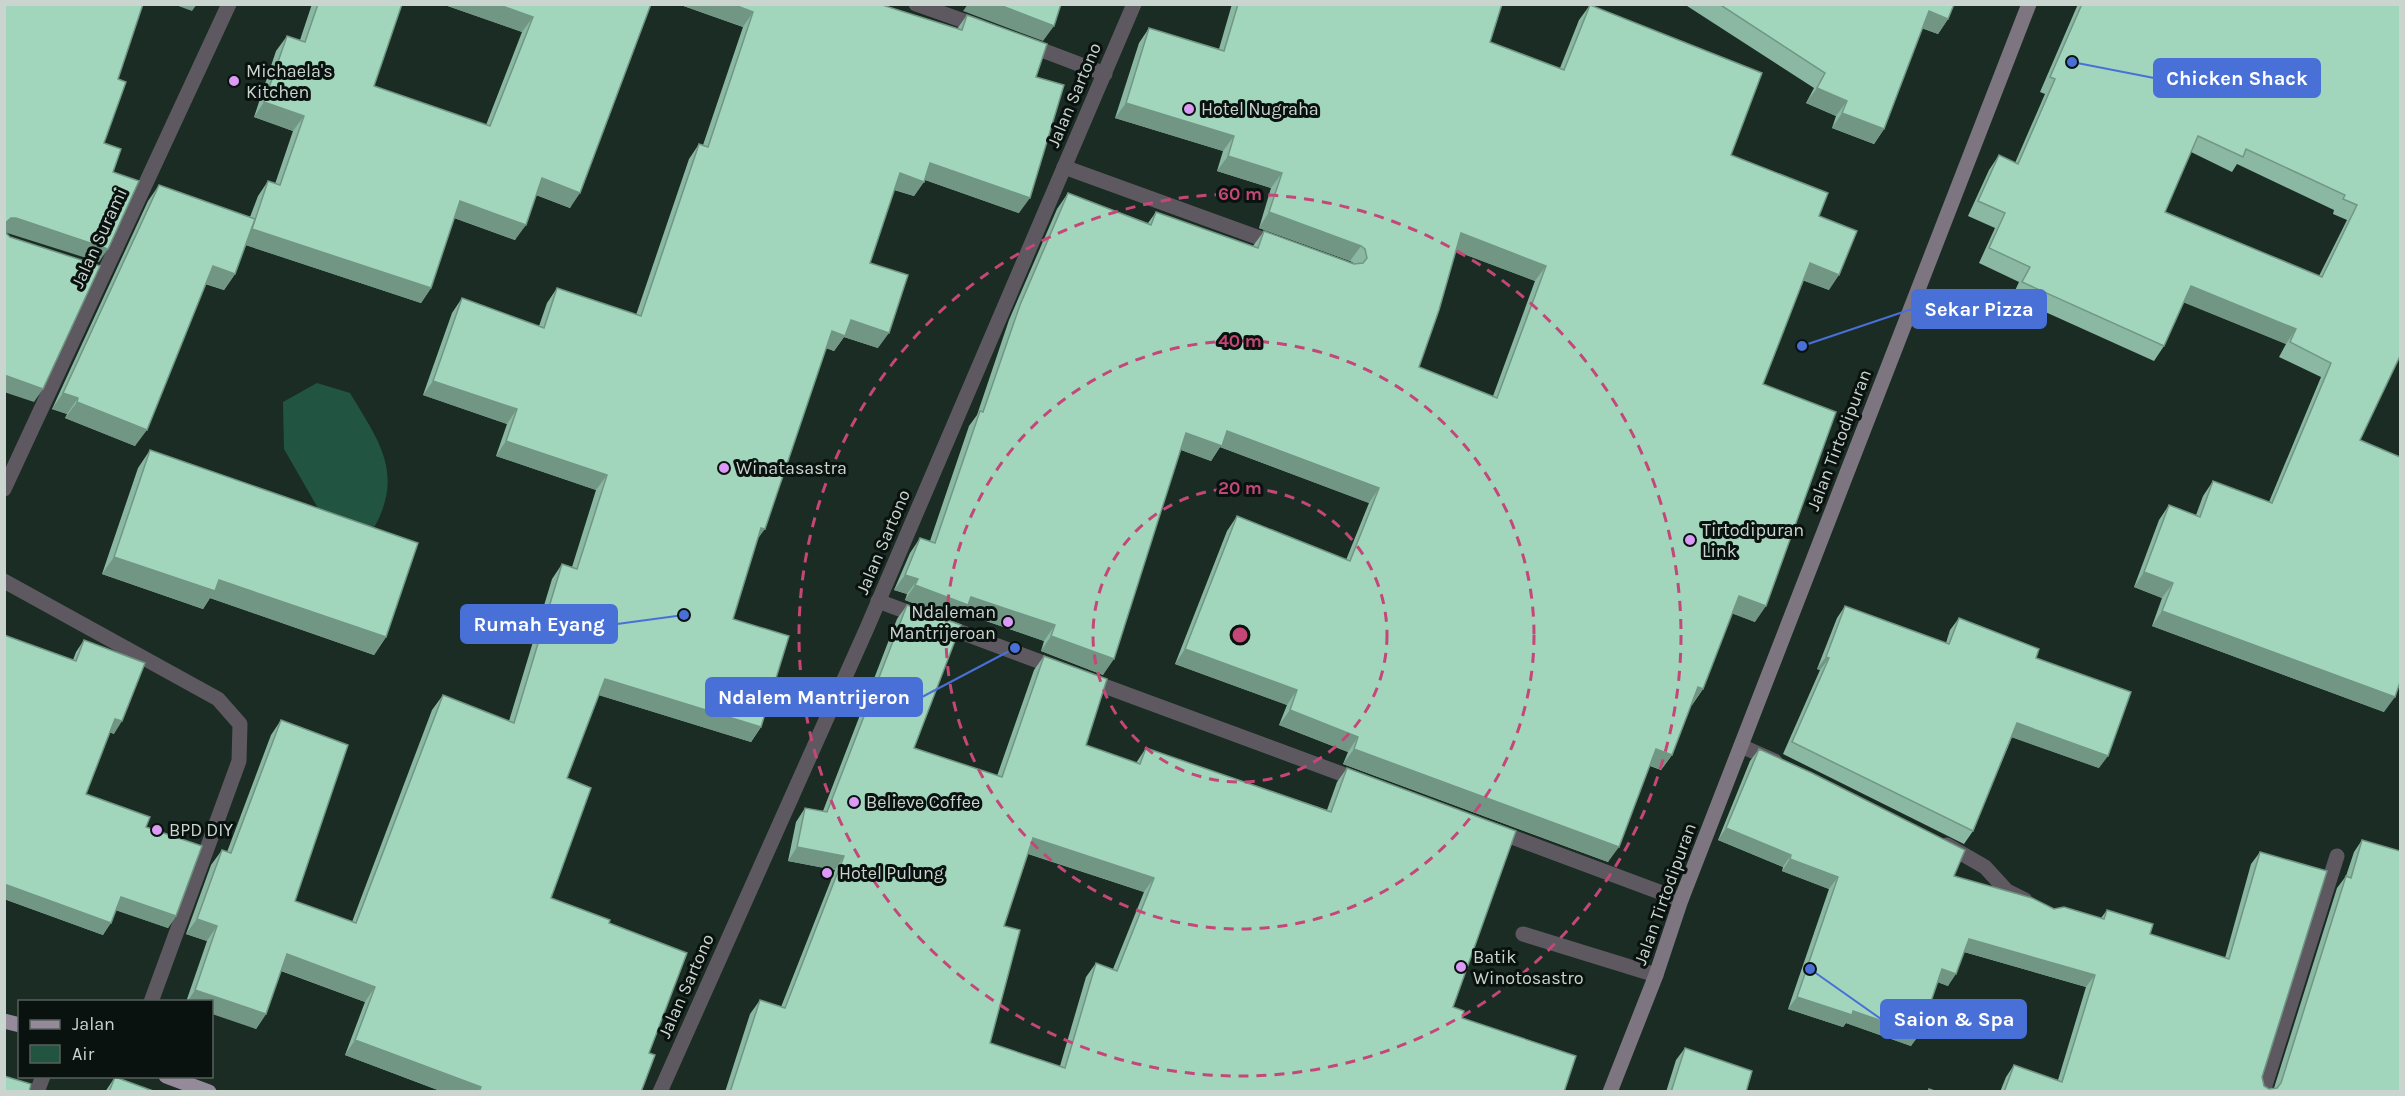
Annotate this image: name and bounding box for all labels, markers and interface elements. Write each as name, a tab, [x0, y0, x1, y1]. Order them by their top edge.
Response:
street label: Jalan Sartono	[1042, 39, 1106, 151]
callout: Chicken Shack	[2154, 59, 2320, 97]
place label: Michaela's Kitchen	[246, 60, 333, 103]
text: Chicken Shack	[2166, 67, 2308, 90]
marker: Michaela's Kitchen	[227, 74, 241, 88]
place label: Hotel Nugraha	[1201, 98, 1319, 120]
marker: Hotel Nugraha	[1182, 102, 1196, 116]
text: 60 m	[1218, 183, 1262, 205]
street label: Jalan Surami	[66, 185, 132, 291]
callout: Sekar Pizza	[1912, 290, 2046, 328]
text: Sekar Pizza	[1924, 298, 2034, 321]
text: 40 m	[1218, 330, 1262, 352]
street label: Jalan Tirtodipuran	[1802, 366, 1876, 514]
place label: Winatasastra	[736, 457, 847, 479]
marker: Winatasastra	[717, 461, 731, 475]
text: 20 m	[1218, 477, 1262, 499]
street label: Jalan Sartono	[851, 486, 915, 598]
place label: Tirtodipuran Link	[1702, 519, 1804, 562]
marker: Tirtodipuran Link	[1683, 533, 1697, 547]
place label: Ndaleman Mantrijeroan	[889, 601, 996, 644]
callout: Rumah Eyang	[461, 605, 617, 643]
text: Rumah Eyang	[473, 613, 605, 636]
marker: Ndaleman Mantrijeroan	[1001, 615, 1015, 629]
centre of rings	[1230, 625, 1250, 645]
callout: Ndalem Mantrijeron	[706, 678, 922, 716]
text: Ndalem Mantrijeron	[718, 686, 910, 709]
place label: Believe Coffee	[866, 791, 980, 813]
marker: Believe Coffee	[847, 795, 861, 809]
place label: BPD DIY	[169, 819, 233, 841]
street label: Jalan Tirtodipuran	[1629, 820, 1701, 968]
marker: BPD DIY	[150, 823, 164, 837]
place label: Hotel Pulung	[839, 862, 944, 884]
marker: Hotel Pulung	[820, 866, 834, 880]
street label: Jalan Sartono	[653, 930, 719, 1042]
place label: Batik Winotosastro	[1473, 946, 1584, 989]
marker: Batik Winotosastro	[1454, 960, 1468, 974]
legend	[18, 1000, 213, 1078]
callout: Saion & Spa	[1881, 1000, 2026, 1038]
text: Saion & Spa	[1894, 1008, 2014, 1031]
text: Jalan	[72, 1013, 115, 1035]
text: Air	[72, 1043, 95, 1065]

